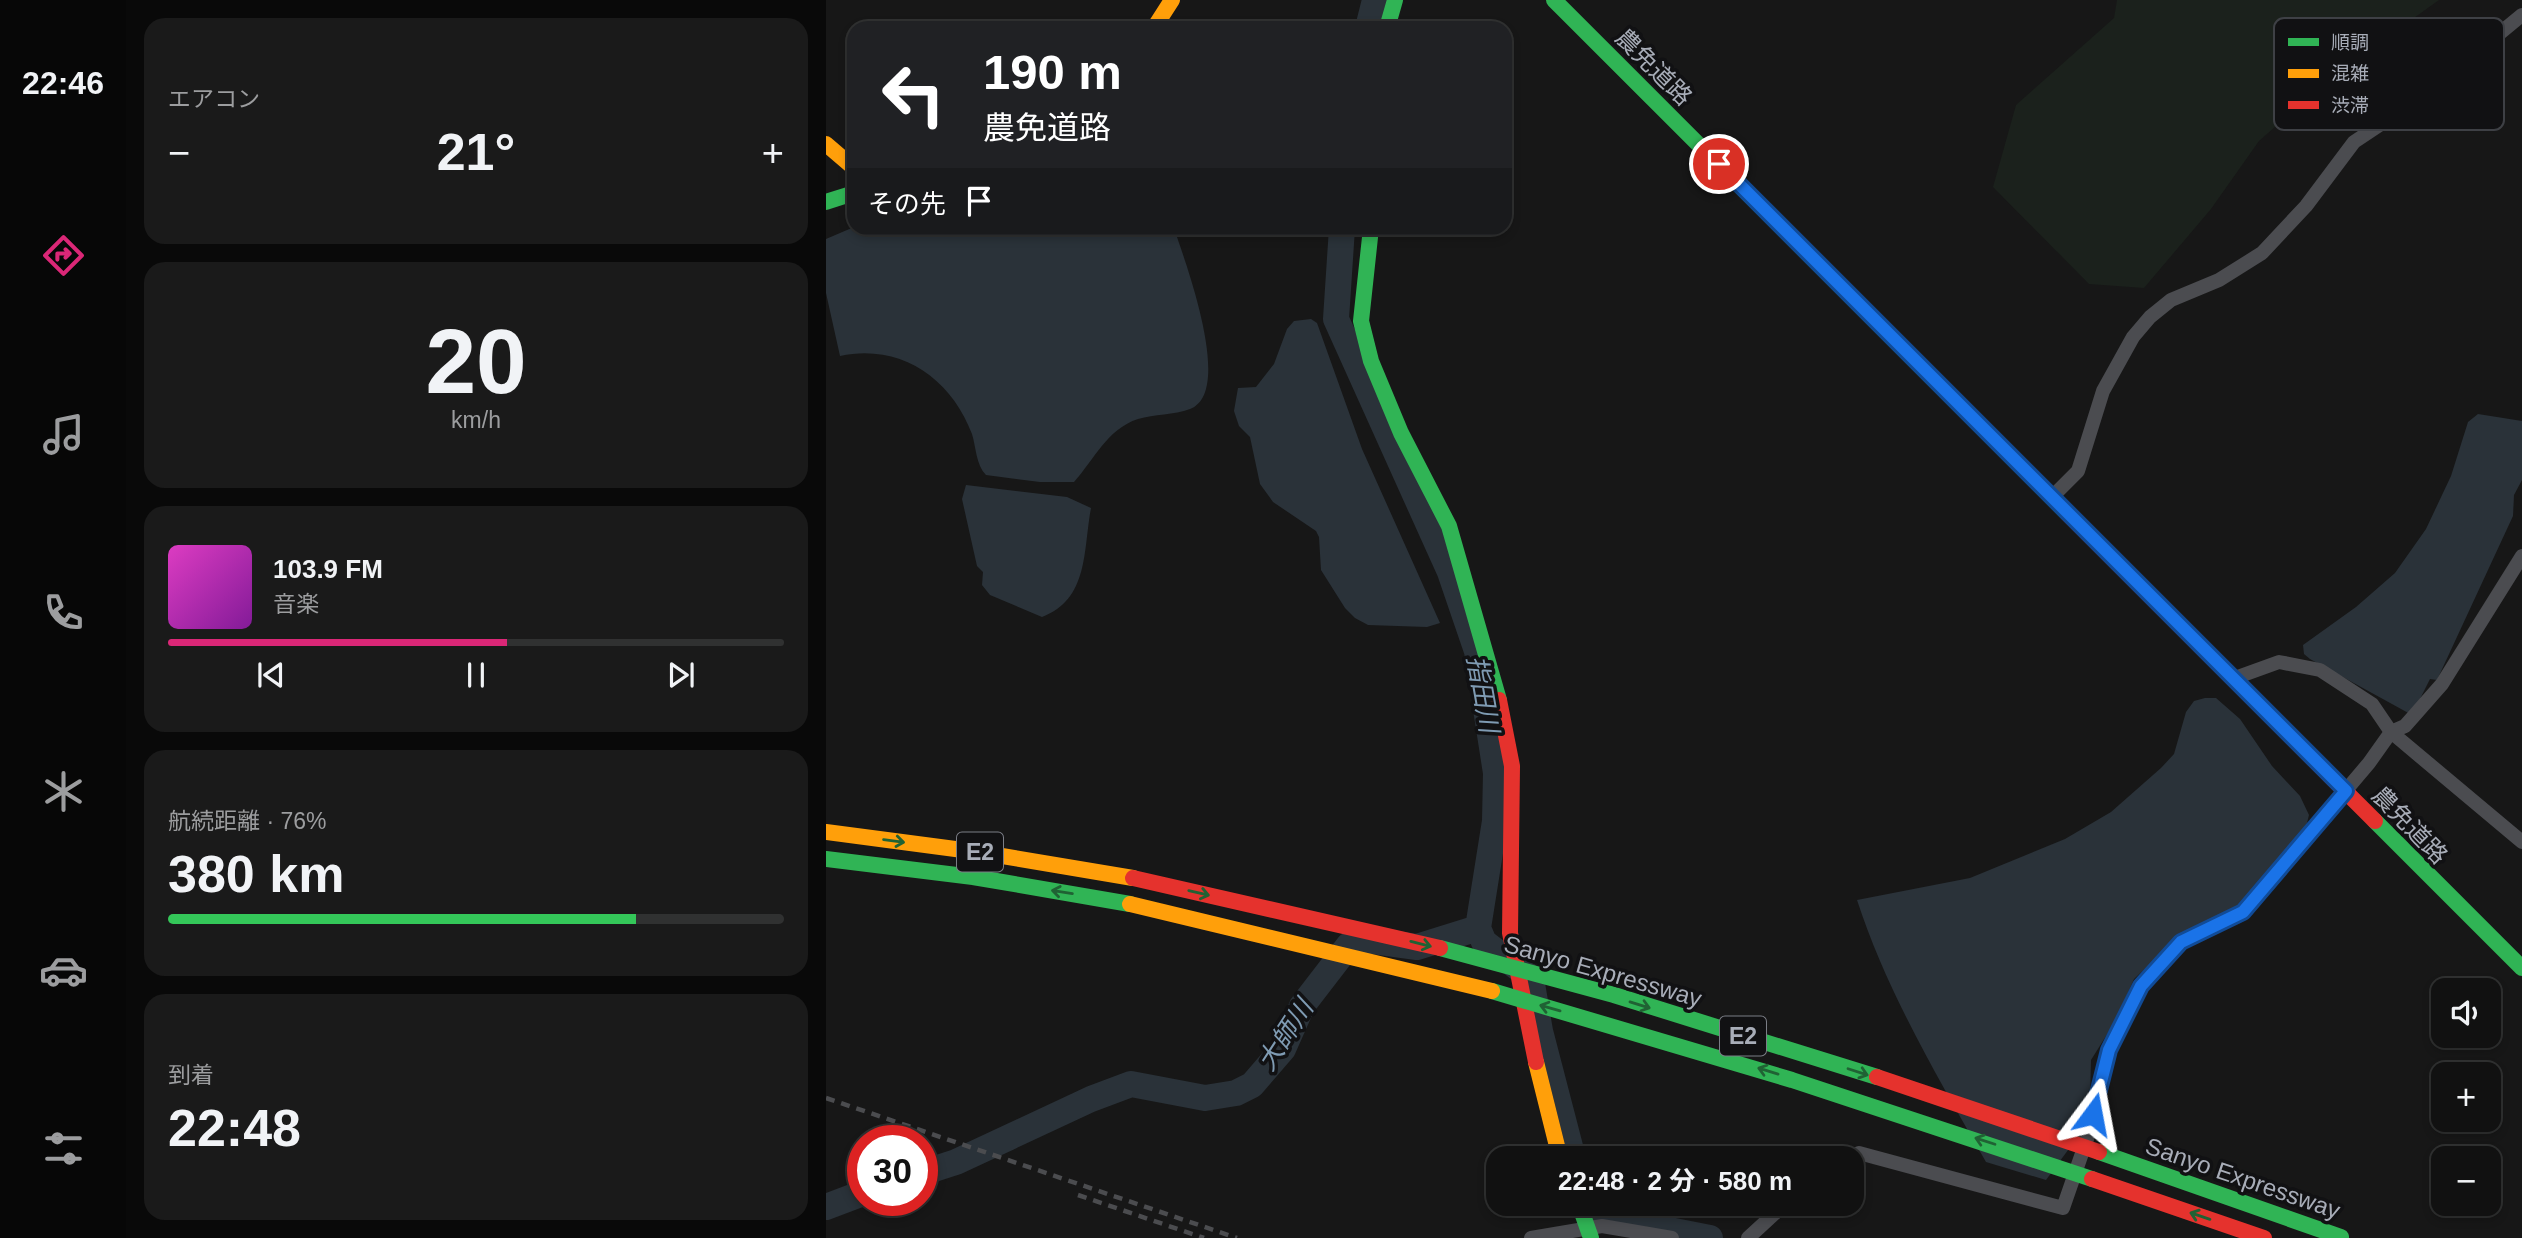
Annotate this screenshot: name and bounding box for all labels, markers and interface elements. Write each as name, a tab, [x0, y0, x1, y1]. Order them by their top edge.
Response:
legend	[2274, 18, 2504, 130]
street label: 農免道路	[1611, 24, 1697, 110]
text: 順調	[2331, 32, 2369, 53]
text: 190 m	[983, 45, 1122, 99]
icon: left	[868, 49, 959, 140]
text: 混雑	[2331, 63, 2369, 84]
text: 22:46	[22, 65, 104, 101]
text: エアコン	[168, 86, 260, 112]
text: 渋滞	[2331, 95, 2369, 116]
text: 農免道路	[983, 110, 1111, 146]
text: 21°	[437, 123, 515, 181]
text: −	[168, 132, 190, 174]
text: +	[762, 132, 784, 174]
pin	[1689, 134, 1749, 194]
icon: arrive	[1700, 145, 1738, 183]
icon: arrive	[960, 182, 998, 220]
text: その先	[868, 189, 946, 219]
icon: directions	[39, 231, 88, 280]
text: 20	[425, 311, 527, 412]
text: km/h	[451, 407, 501, 433]
icon: music	[39, 410, 88, 459]
text: 103.9 FM	[273, 554, 383, 584]
icon: phone	[39, 588, 88, 637]
text: 音楽	[273, 591, 319, 617]
water label: 指田川	[1461, 653, 1505, 738]
icon: previous	[252, 656, 290, 694]
icon: pause	[457, 656, 495, 694]
icon: next	[662, 656, 700, 694]
icon: climate	[39, 767, 88, 816]
street label: 農免道路	[2367, 781, 2453, 869]
text: 航続距離 · 76%	[168, 808, 326, 834]
road number: E2	[957, 832, 1003, 872]
one-way arrow	[882, 835, 905, 848]
text: 380 km	[168, 845, 344, 903]
one-way arrow	[1051, 885, 1074, 898]
one-way arrow	[1188, 887, 1210, 900]
street label: Sanyo Expressway	[1501, 930, 1705, 1012]
one-way arrow	[1409, 938, 1432, 951]
icon: car	[39, 946, 88, 995]
map controls	[2431, 978, 2501, 1216]
button: sound	[2431, 978, 2501, 1048]
water label: 大師川	[1251, 992, 1320, 1076]
one-way arrow	[1539, 1000, 1561, 1013]
one-way arrow	[1629, 1000, 1651, 1013]
road number: E2	[1720, 1016, 1766, 1056]
text: 到着	[168, 1062, 214, 1088]
button: +	[2431, 1062, 2501, 1132]
one-way arrow	[1758, 1064, 1780, 1077]
one-way arrow	[1846, 1067, 1868, 1079]
position arrow	[2056, 1077, 2130, 1151]
text: 22:48	[168, 1099, 301, 1157]
icon: filters	[39, 1124, 88, 1173]
speed limit sign: 30	[847, 1125, 938, 1216]
street label: Sanyo Expressway	[2142, 1132, 2344, 1224]
one-way arrow	[1974, 1134, 1996, 1147]
button: −	[2431, 1146, 2501, 1216]
text: 22:48 · 2 分 · 580 m	[1558, 1166, 1792, 1196]
one-way arrow	[2190, 1208, 2211, 1221]

